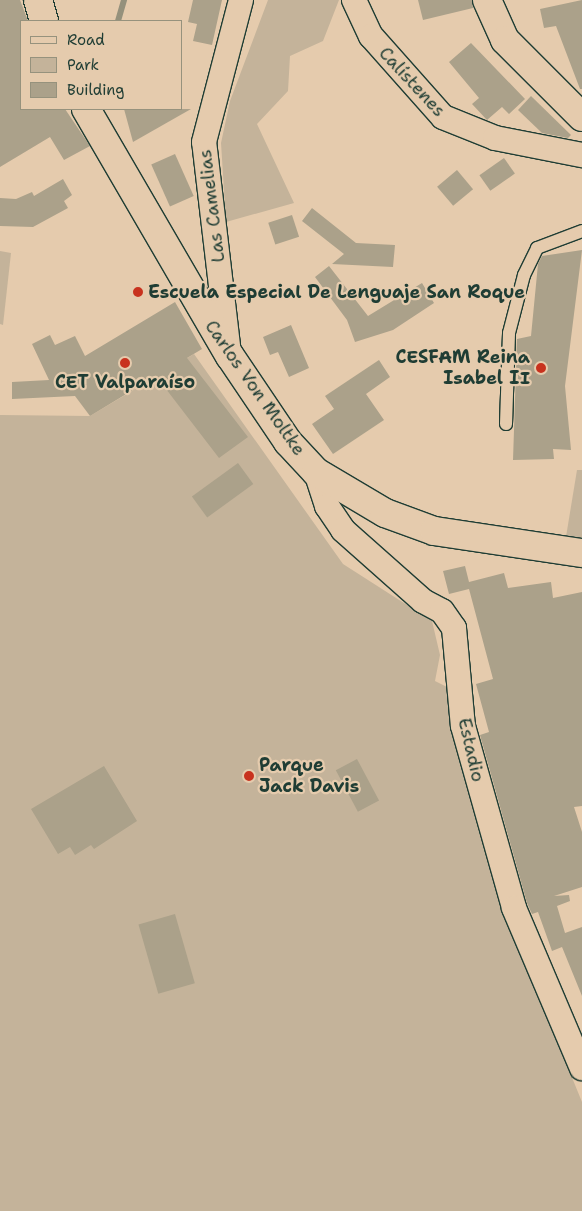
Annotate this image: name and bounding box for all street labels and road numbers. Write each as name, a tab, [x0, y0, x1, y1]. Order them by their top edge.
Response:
street label: Calístenes	[374, 43, 450, 121]
street label: Las Camelias	[194, 148, 230, 264]
street label: Carlos Von Moltke	[200, 316, 310, 460]
street label: Estadio	[453, 716, 489, 784]

